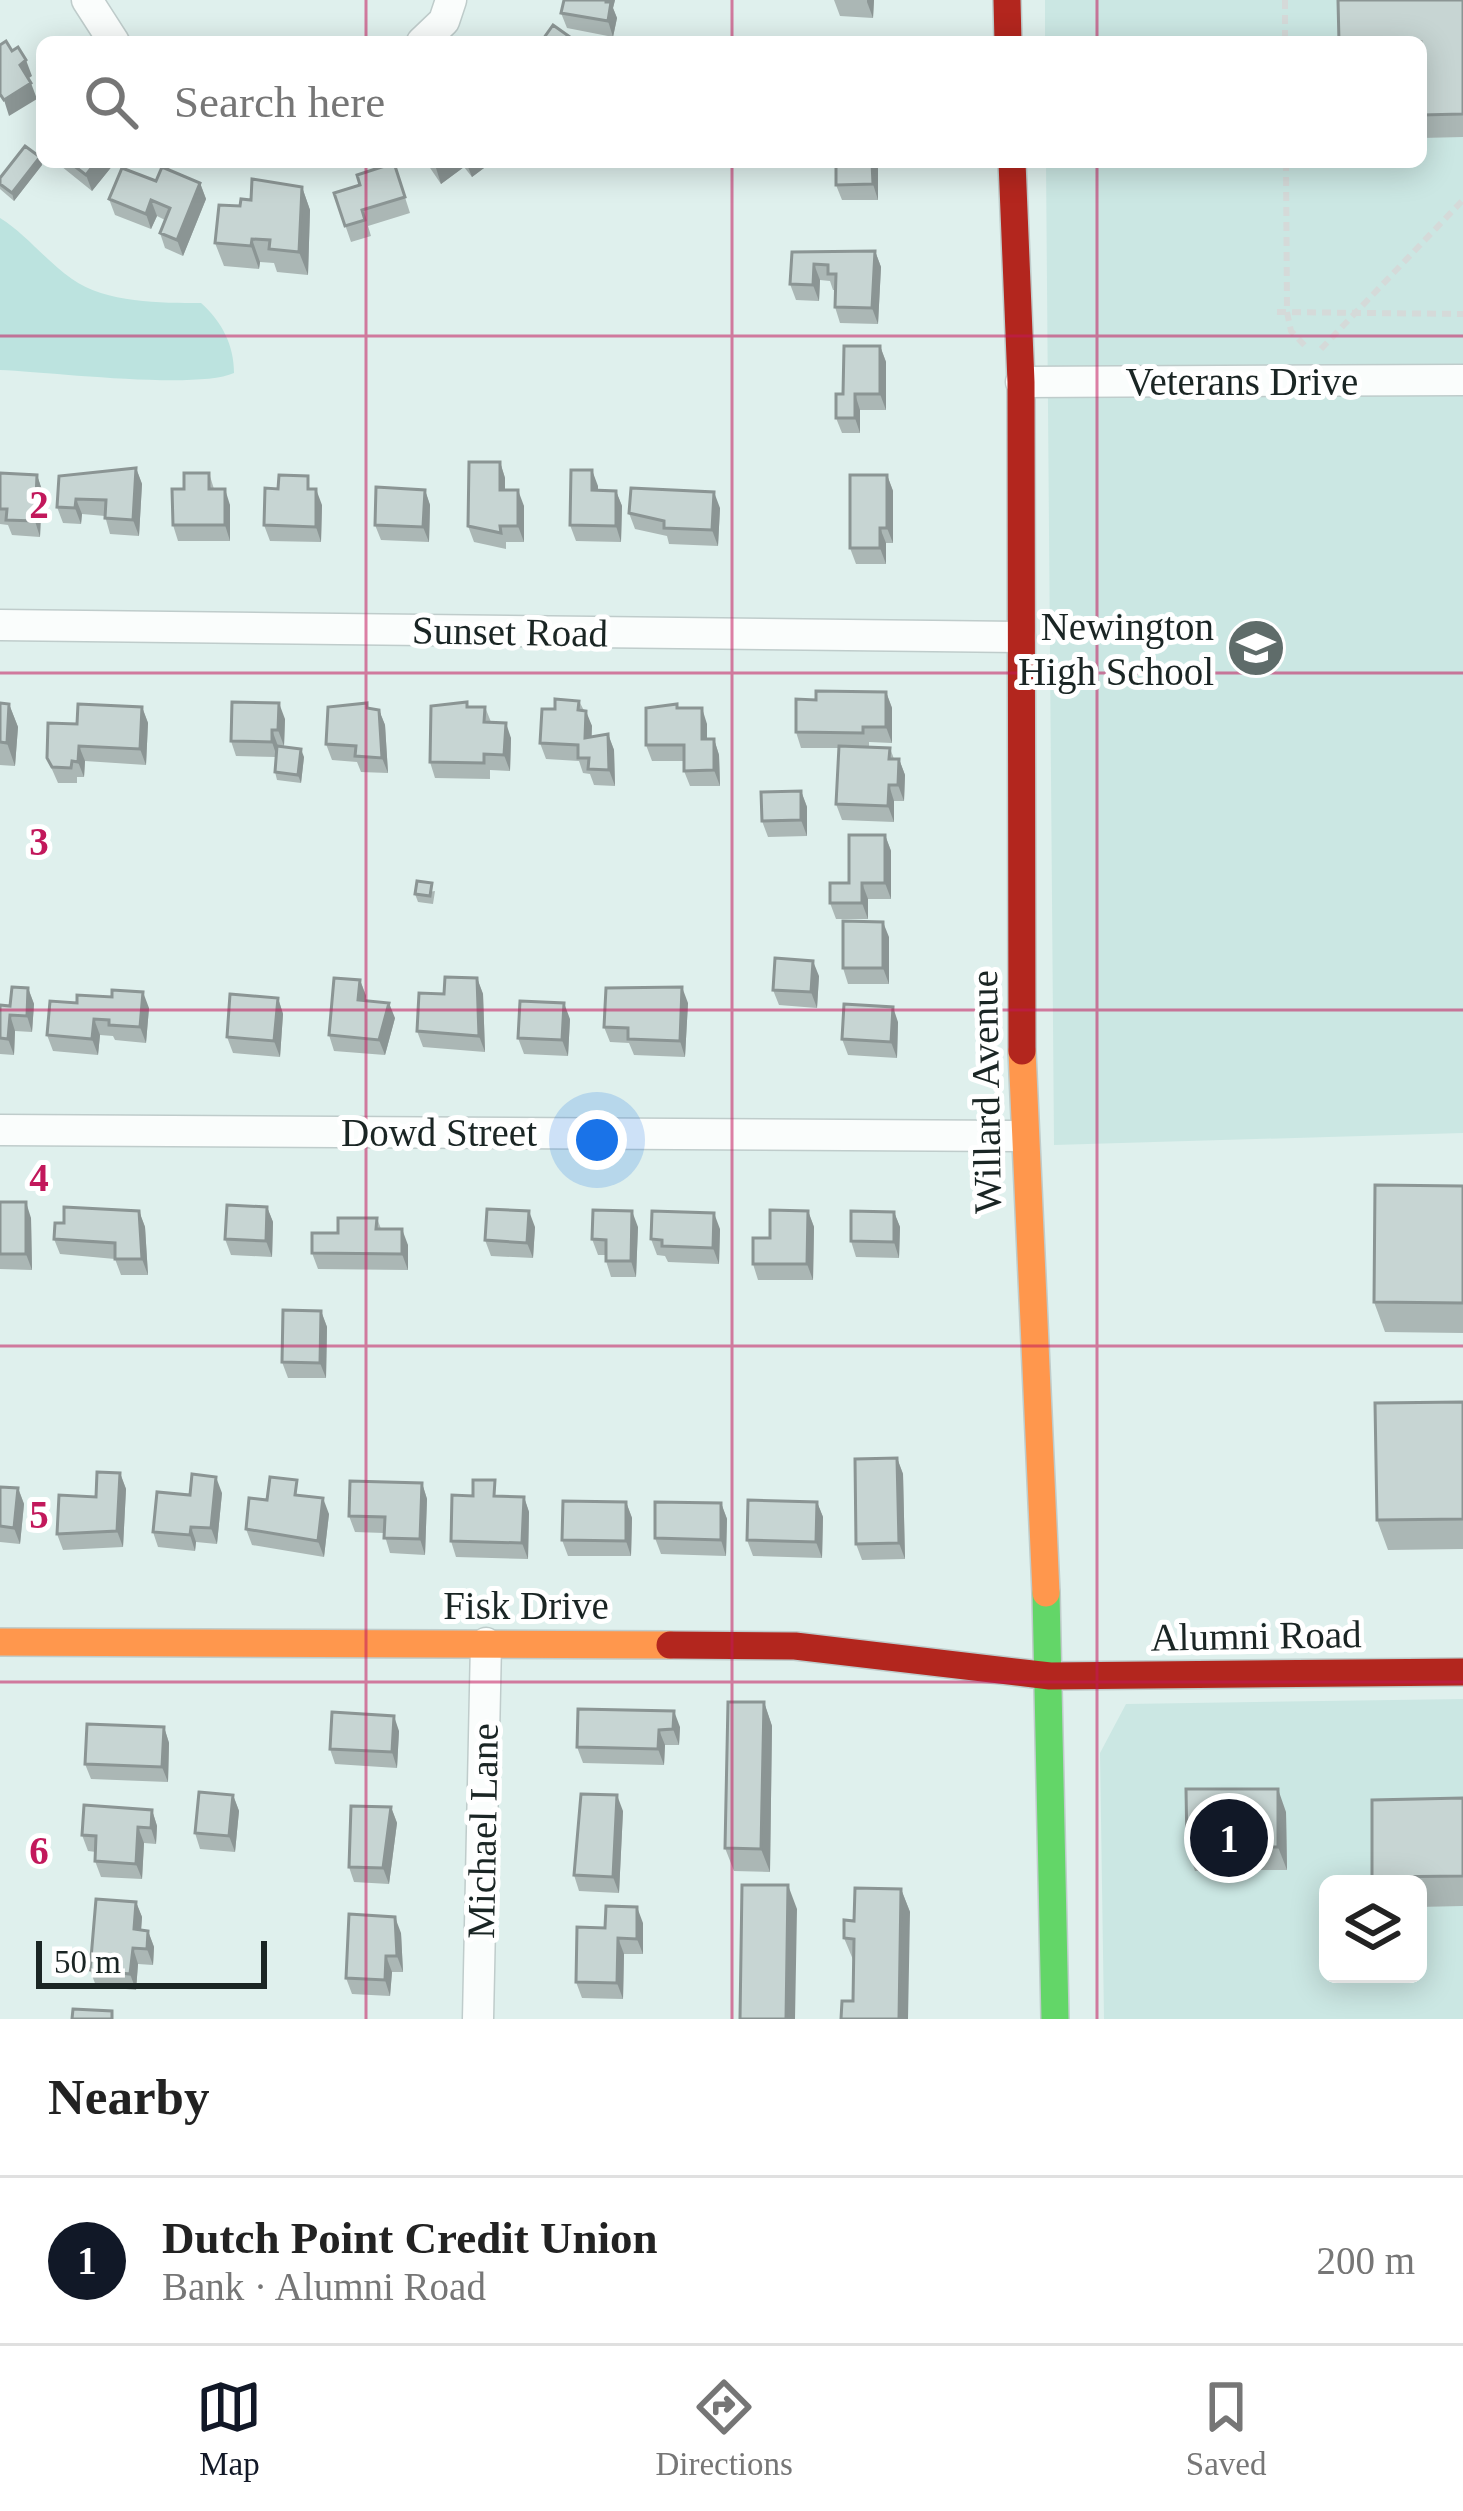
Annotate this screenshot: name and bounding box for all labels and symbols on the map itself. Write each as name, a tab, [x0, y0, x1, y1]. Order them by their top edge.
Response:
street label: Veterans Drive	[1126, 360, 1358, 403]
text: 2	[29, 483, 49, 526]
place label: Newington High School	[1018, 605, 1214, 694]
street label: Sunset Road	[412, 608, 609, 655]
school or university icon: Newington High School	[1225, 617, 1287, 679]
text: 3	[29, 820, 49, 863]
street label: Willard Avenue	[962, 970, 1009, 1214]
your location	[567, 1110, 627, 1170]
street label: Dowd Street	[341, 1111, 537, 1154]
text: 4	[29, 1156, 49, 1199]
text: 5	[29, 1493, 49, 1536]
street label: Fisk Drive	[443, 1584, 609, 1627]
street label: Alumni Road	[1150, 1612, 1362, 1659]
street label: Michael Lane	[459, 1723, 506, 1939]
pin: 1	[1190, 1793, 1268, 1883]
text: 6	[29, 1829, 49, 1872]
scale bar	[36, 1935, 267, 1988]

